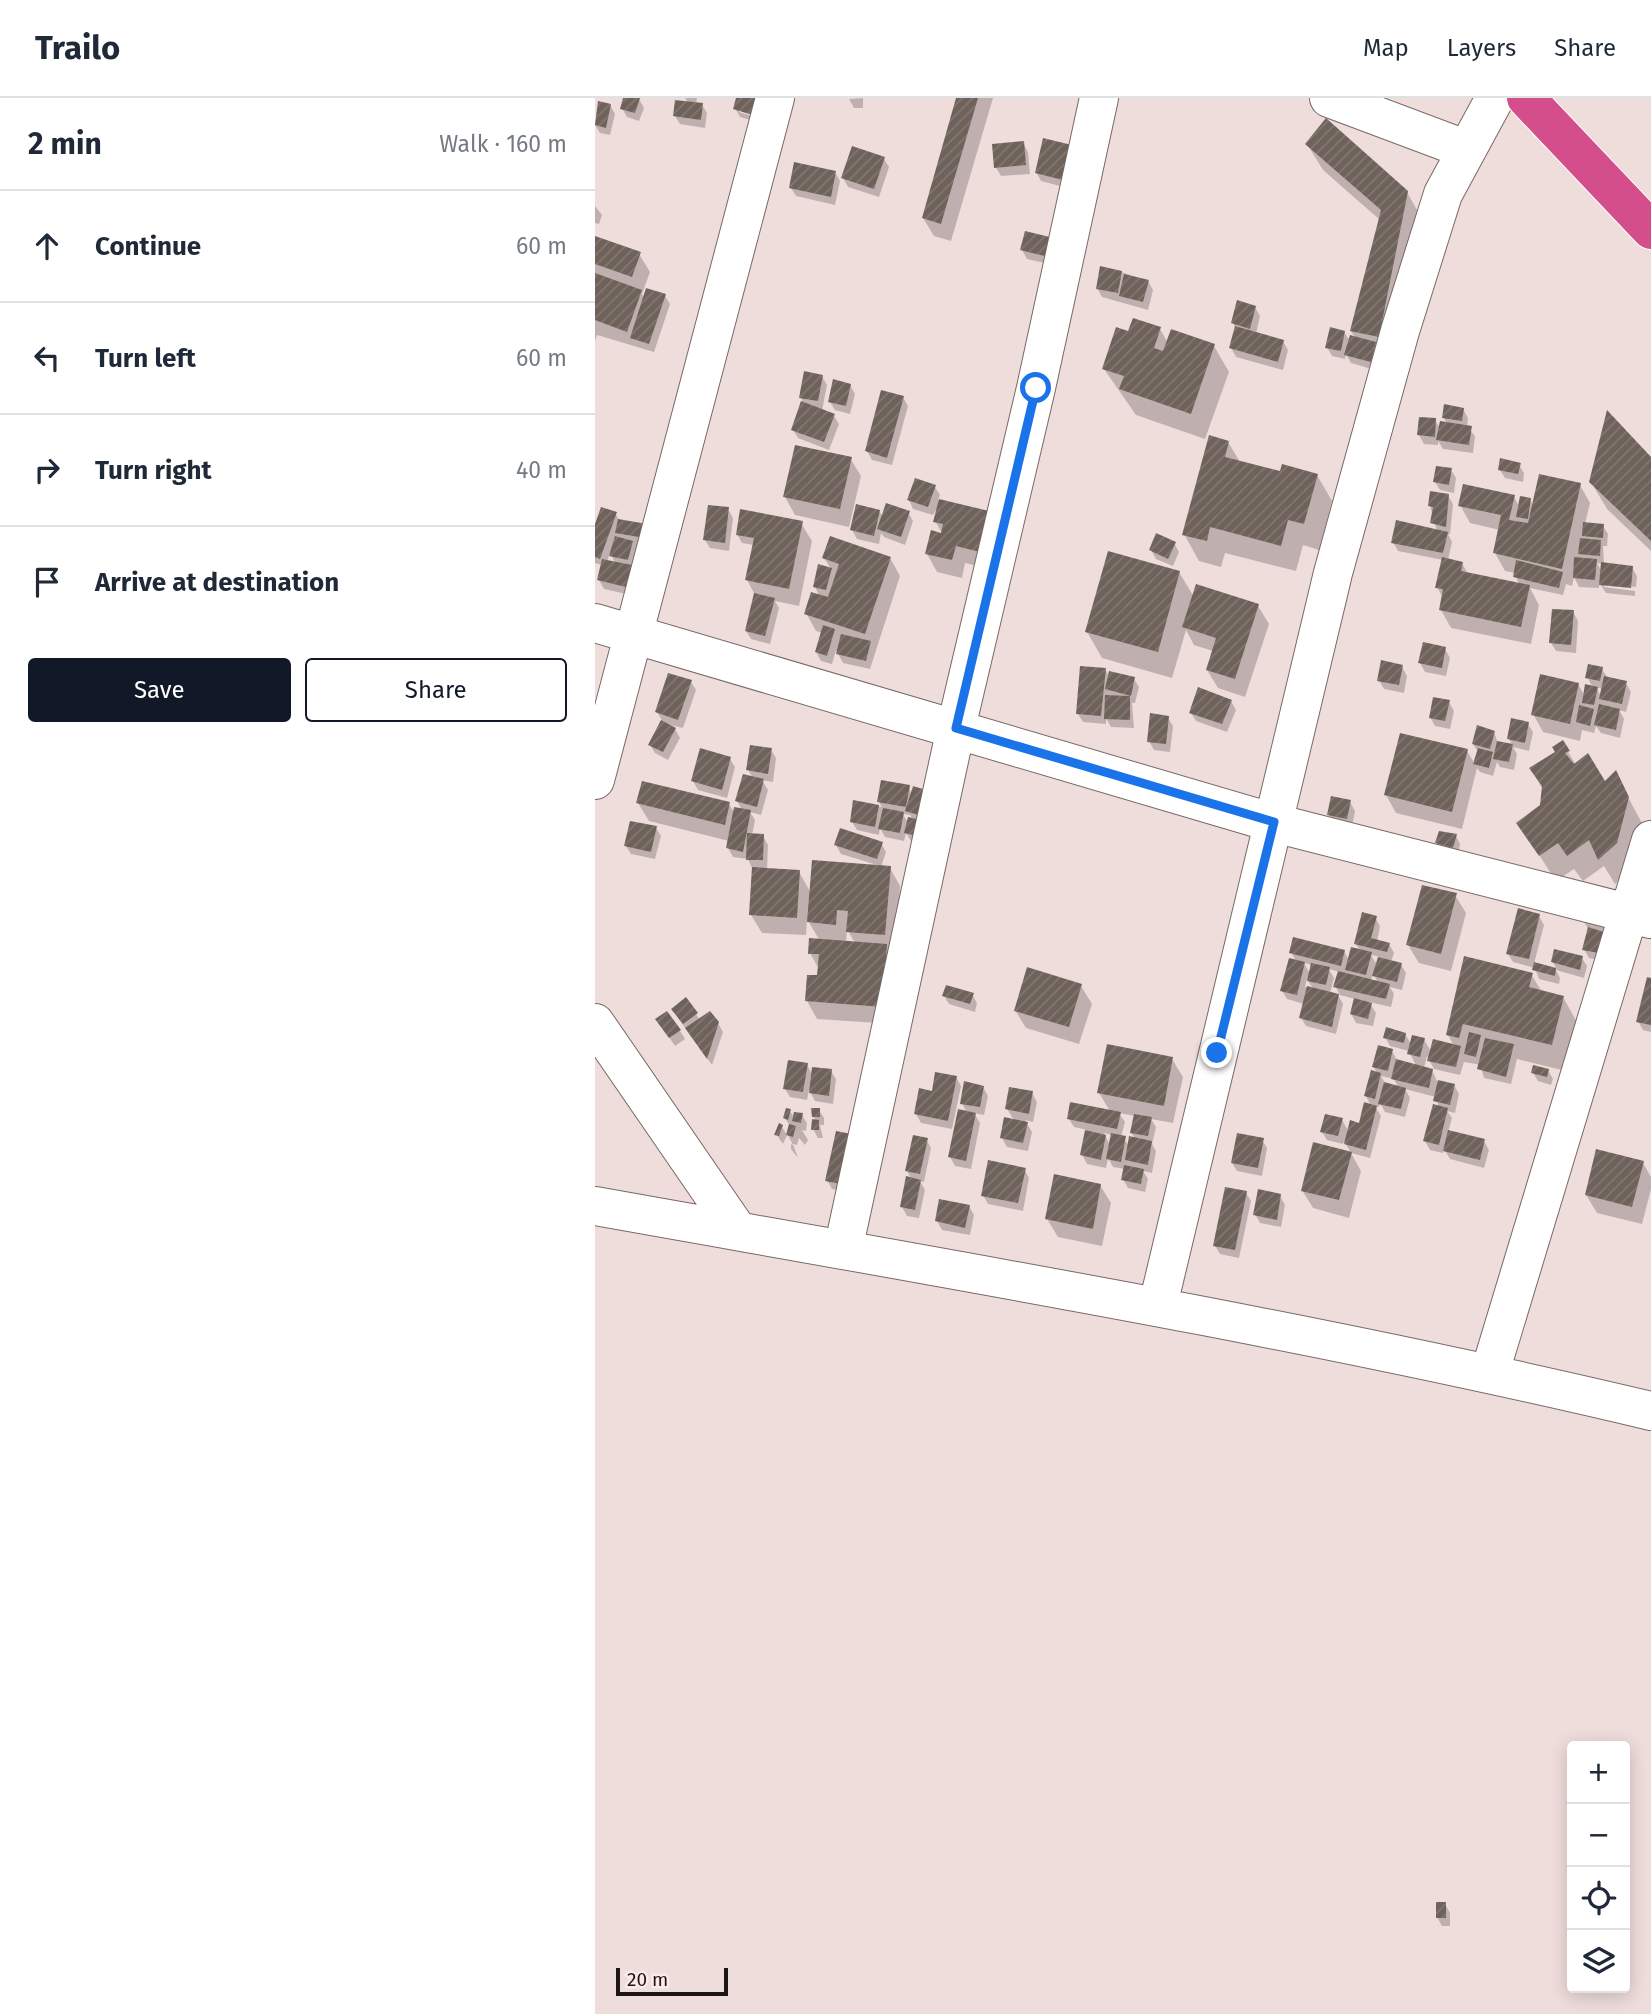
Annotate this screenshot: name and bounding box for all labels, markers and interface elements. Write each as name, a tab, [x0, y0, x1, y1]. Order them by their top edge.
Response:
text: Trailo	[35, 28, 120, 68]
text: Map	[1363, 34, 1409, 62]
text: Layers	[1447, 34, 1516, 62]
text: Share	[1554, 34, 1616, 62]
text: 2 min	[28, 126, 102, 162]
text: Walk · 160 m	[439, 130, 567, 158]
icon: ahead	[28, 227, 66, 265]
text: Continue	[95, 231, 201, 262]
text: 60 m	[516, 232, 567, 260]
icon: left	[28, 339, 66, 377]
text: Turn left	[95, 343, 196, 374]
text: 60 m	[516, 344, 567, 372]
route start	[1020, 372, 1051, 403]
icon: right	[28, 451, 66, 489]
text: Turn right	[95, 455, 212, 486]
text: 40 m	[516, 456, 567, 484]
icon: arrive	[28, 563, 66, 601]
text: Arrive at destination	[95, 567, 339, 598]
button: Save	[28, 658, 291, 722]
button: Share	[305, 658, 567, 722]
route end	[1201, 1037, 1232, 1068]
map controls	[1567, 1741, 1630, 1993]
button: +	[1567, 1741, 1630, 1804]
button: −	[1567, 1804, 1630, 1867]
button: locate	[1567, 1867, 1630, 1930]
button: layers	[1567, 1930, 1630, 1993]
scale bar	[616, 1965, 728, 1997]
text: 20 m	[627, 1968, 668, 1991]

